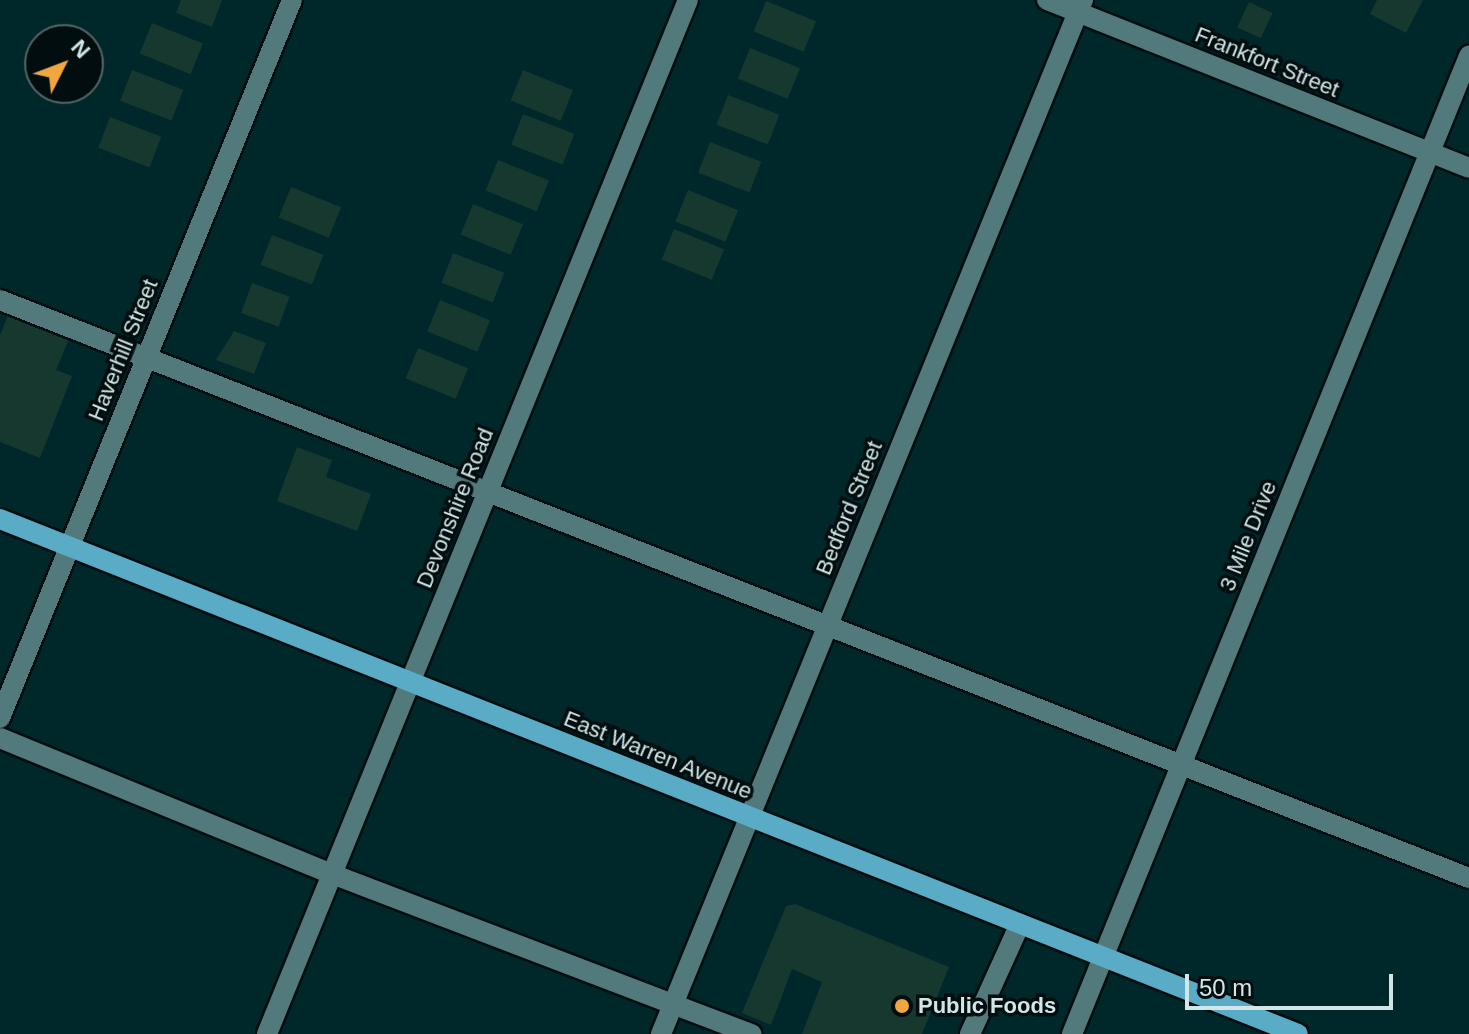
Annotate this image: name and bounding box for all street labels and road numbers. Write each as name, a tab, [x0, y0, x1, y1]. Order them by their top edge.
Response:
street label: Frankfort Street	[1191, 21, 1343, 103]
street label: Haverhill Street	[83, 275, 163, 425]
street label: Devonshire Road	[411, 424, 499, 592]
street label: Bedford Street	[810, 437, 888, 579]
street label: 3 Mile Drive	[1214, 477, 1282, 595]
street label: East Warren Avenue	[560, 705, 756, 805]

